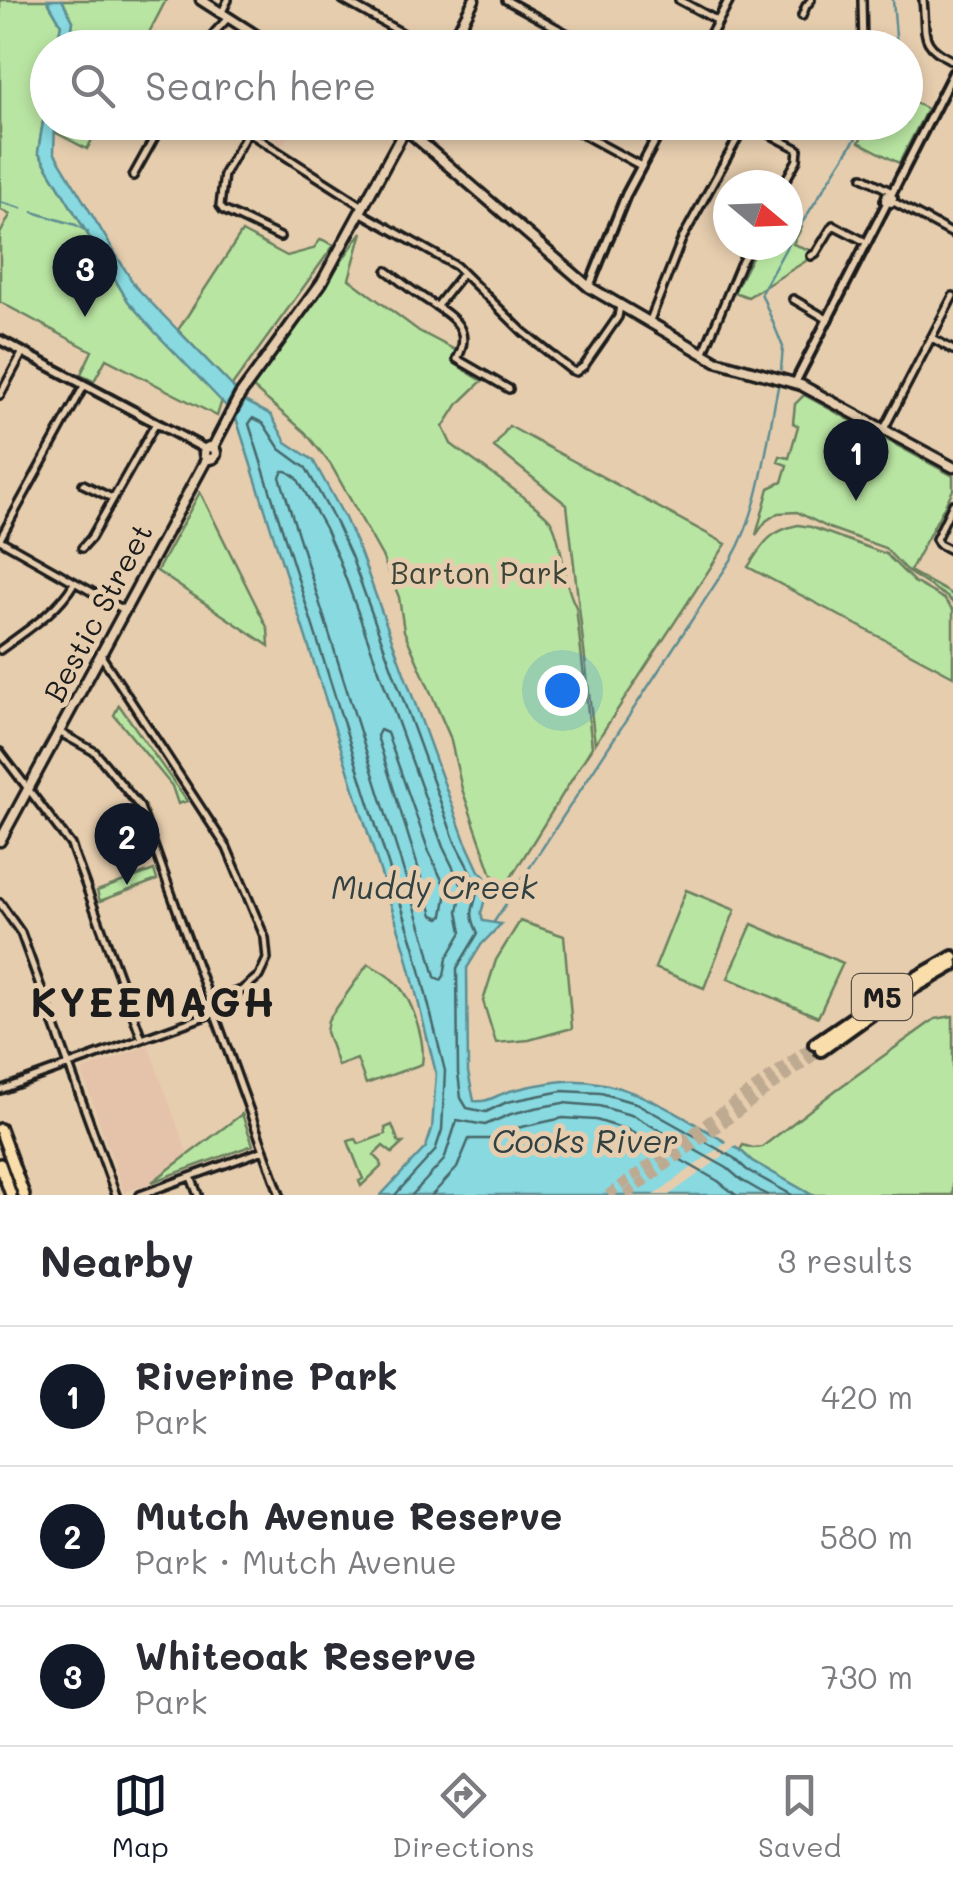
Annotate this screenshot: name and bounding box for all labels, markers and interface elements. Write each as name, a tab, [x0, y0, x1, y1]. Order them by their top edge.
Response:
search box	[30, 30, 923, 140]
icon: search	[65, 58, 120, 113]
text: Search here	[145, 60, 376, 110]
north arrow	[713, 170, 803, 260]
pin: 3	[52, 234, 118, 317]
pin: 1	[824, 418, 888, 501]
street label: Bestic Street	[33, 516, 161, 708]
park label: Barton Park	[390, 552, 568, 592]
your location	[537, 665, 588, 716]
pin: 2	[94, 802, 160, 885]
water label: Muddy Creek	[331, 865, 538, 908]
road number: M5	[852, 974, 912, 1020]
district label: KYEEMAGH	[31, 975, 277, 1027]
water label: Cooks River	[492, 1119, 678, 1161]
text: Nearby	[40, 1233, 194, 1288]
text: 3 results	[777, 1239, 913, 1281]
text: Riverine Park	[135, 1350, 398, 1400]
text: 1	[65, 1375, 80, 1417]
text: 420 m	[821, 1375, 913, 1417]
text: Park	[135, 1400, 208, 1442]
text: Mutch Avenue Reserve	[135, 1490, 563, 1540]
text: 2	[64, 1515, 81, 1557]
text: 580 m	[819, 1515, 913, 1557]
text: Park · Mutch Avenue	[135, 1540, 457, 1582]
text: Whiteoak Reserve	[135, 1630, 476, 1680]
text: 3	[63, 1655, 82, 1697]
text: 730 m	[821, 1655, 913, 1697]
text: Park	[135, 1680, 208, 1722]
tab: Map	[112, 1768, 169, 1864]
tab: Directions	[392, 1768, 535, 1864]
tab: Saved	[758, 1768, 841, 1864]

